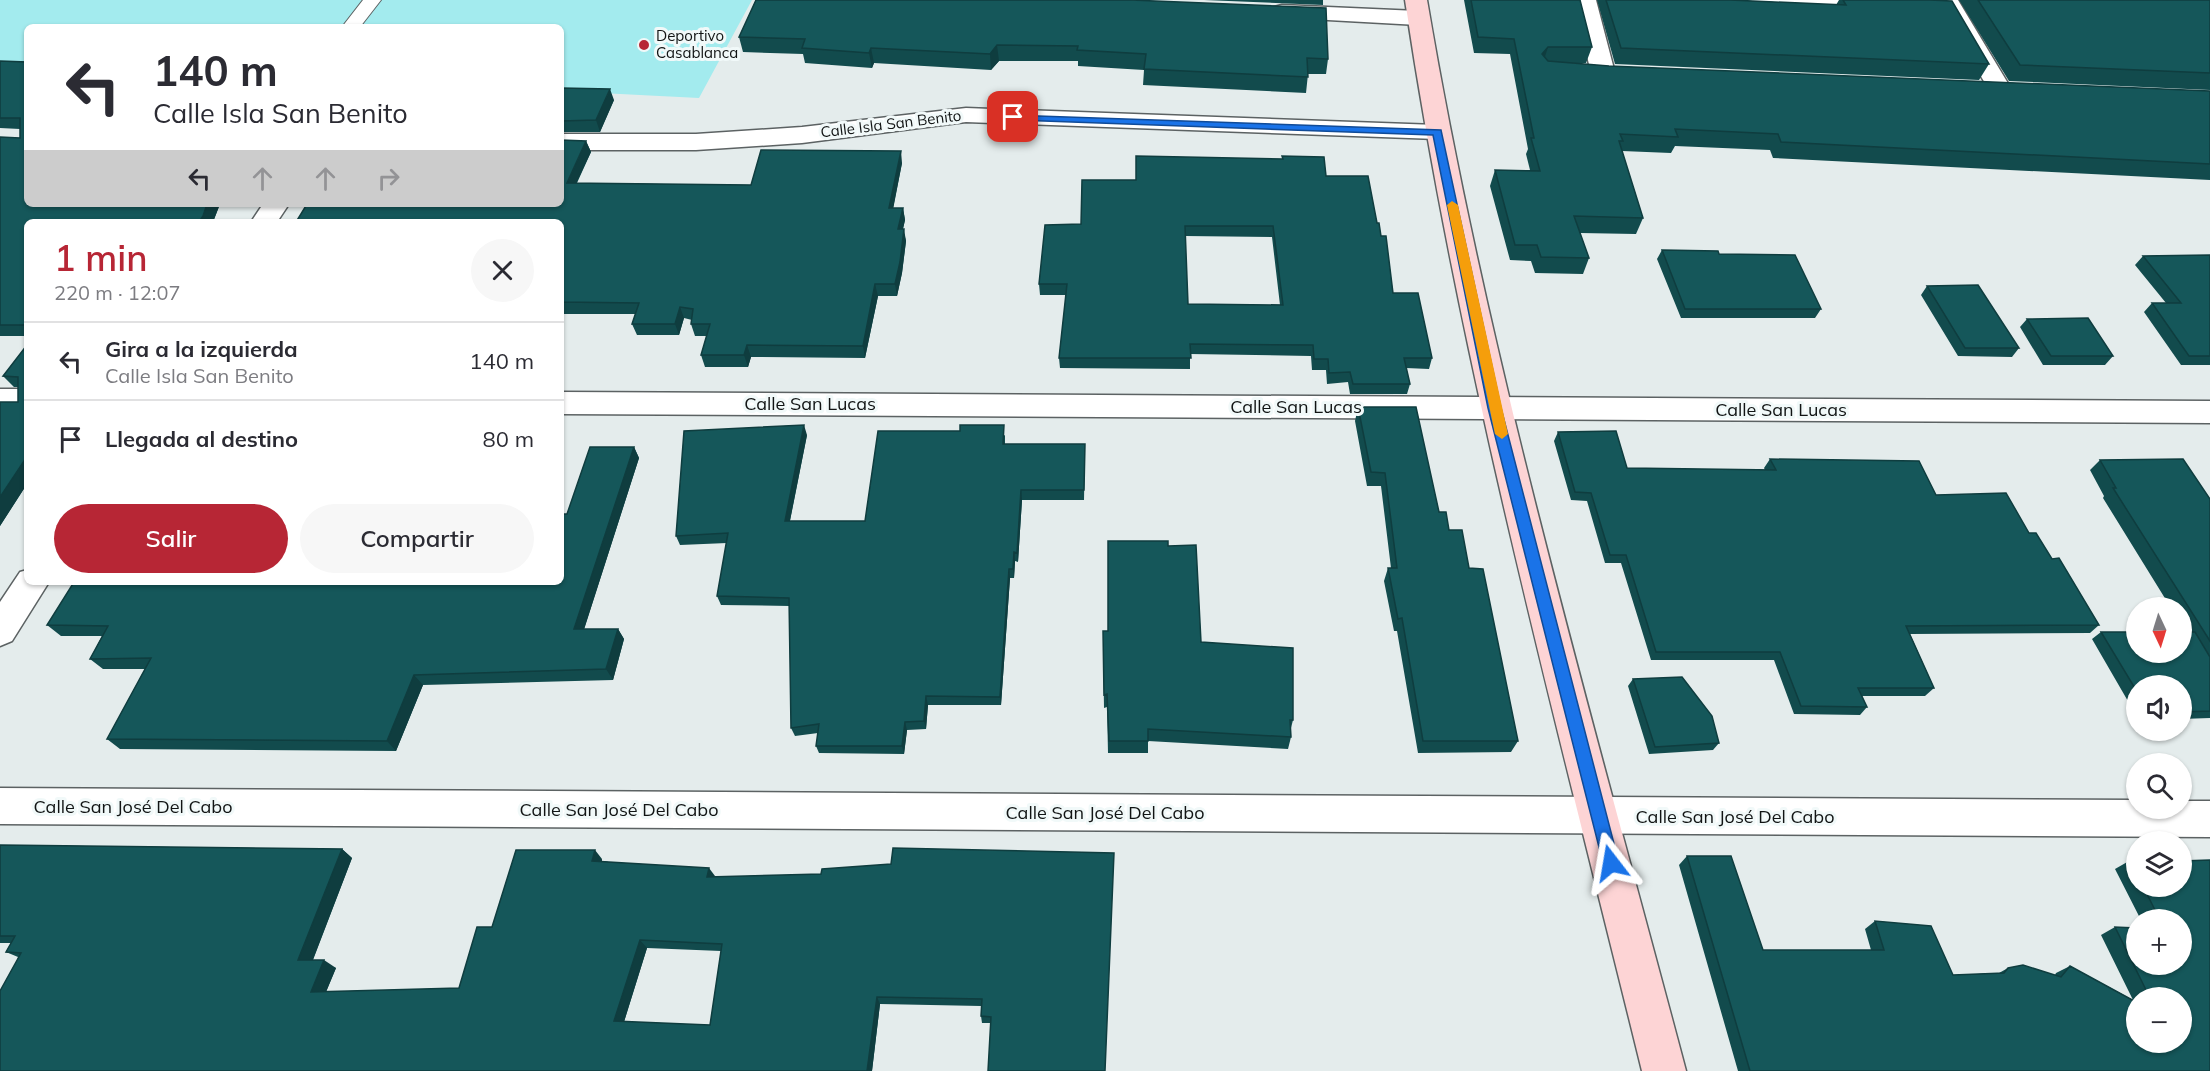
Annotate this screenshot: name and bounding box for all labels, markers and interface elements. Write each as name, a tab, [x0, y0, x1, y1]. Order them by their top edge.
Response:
place label: Deportivo Casablanca	[656, 26, 738, 62]
marker: Deportivo Casablanca	[637, 38, 651, 52]
text: 140 m	[153, 44, 278, 97]
icon: left	[54, 48, 132, 126]
pin	[987, 91, 1038, 142]
text: Calle Isla San Benito	[153, 96, 408, 130]
icon: arrive	[996, 100, 1029, 133]
street label: Calle Isla San Benito	[820, 105, 962, 142]
icon: left	[183, 162, 216, 195]
icon: ahead	[246, 162, 279, 195]
icon: ahead	[309, 162, 342, 195]
icon: right	[372, 162, 405, 195]
text: 1 min	[54, 235, 148, 280]
button: close	[471, 239, 534, 302]
text: 220 m · 12:07	[54, 280, 180, 305]
text: Gira a la izquierda	[105, 335, 298, 363]
icon: left	[54, 345, 87, 378]
text: 140 m	[469, 347, 534, 375]
text: Calle Isla San Benito	[105, 363, 294, 388]
street label: Calle San Lucas	[744, 392, 876, 415]
street label: Calle San Lucas	[1230, 395, 1362, 418]
street label: Calle San Lucas	[1715, 398, 1847, 421]
icon: arrive	[54, 423, 87, 456]
text: Llegada al destino	[105, 425, 298, 453]
text: 80 m	[483, 425, 534, 453]
button: Salir	[54, 504, 288, 573]
button: Compartir	[300, 504, 534, 573]
north arrow	[2126, 597, 2192, 663]
map controls	[2126, 597, 2192, 1053]
button: sound	[2126, 675, 2192, 741]
button: search	[2126, 753, 2192, 819]
street label: Calle San José Del Cabo	[34, 795, 232, 818]
street label: Calle San José Del Cabo	[520, 798, 718, 821]
street label: Calle San José Del Cabo	[1006, 801, 1204, 824]
street label: Calle San José Del Cabo	[1636, 805, 1834, 828]
position arrow	[1579, 831, 1643, 895]
button: layers	[2126, 831, 2192, 897]
button: +	[2126, 909, 2192, 975]
button: −	[2126, 987, 2192, 1053]

